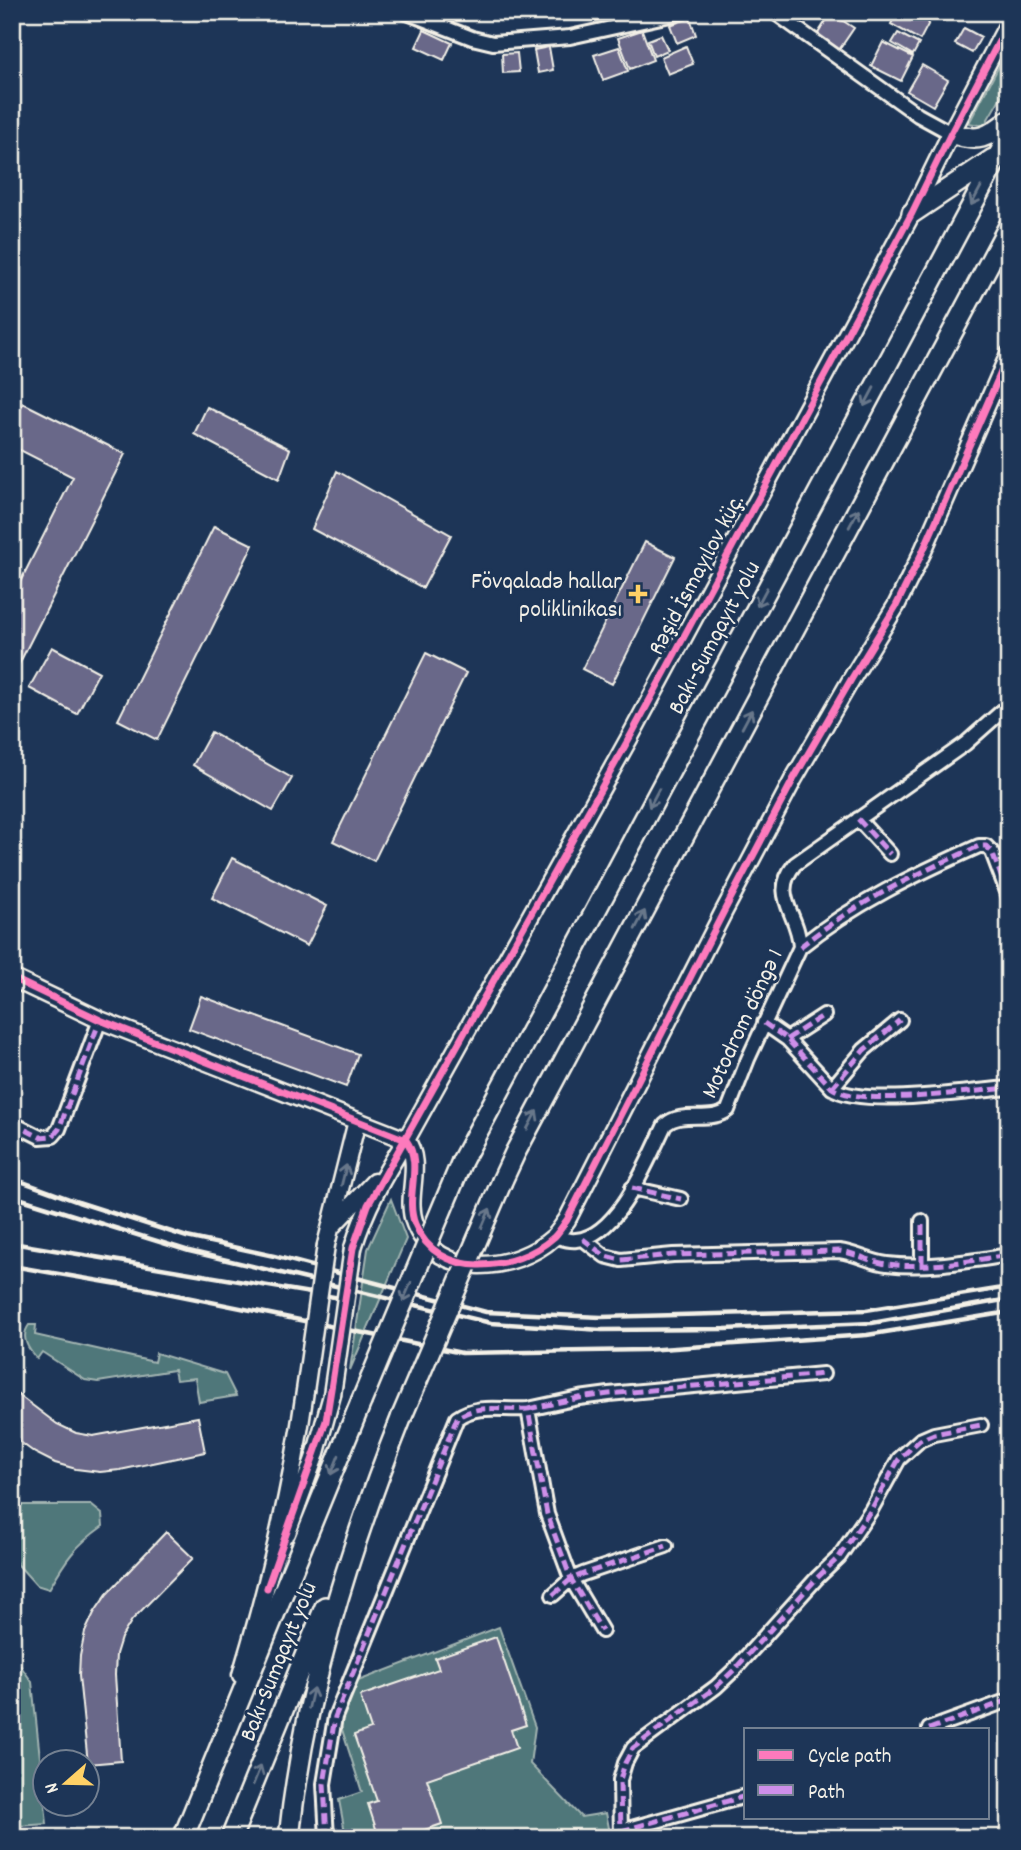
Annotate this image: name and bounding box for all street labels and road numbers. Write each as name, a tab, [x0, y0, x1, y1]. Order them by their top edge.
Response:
street label: Rəşid İsmayılov küç.	[641, 489, 754, 662]
street label: Bakı-Sumqayıt yolu	[661, 556, 770, 721]
street label: Motodrom döngə 1	[694, 944, 793, 1105]
street label: Bakı-Sumqayıt yolu	[232, 1577, 327, 1747]

